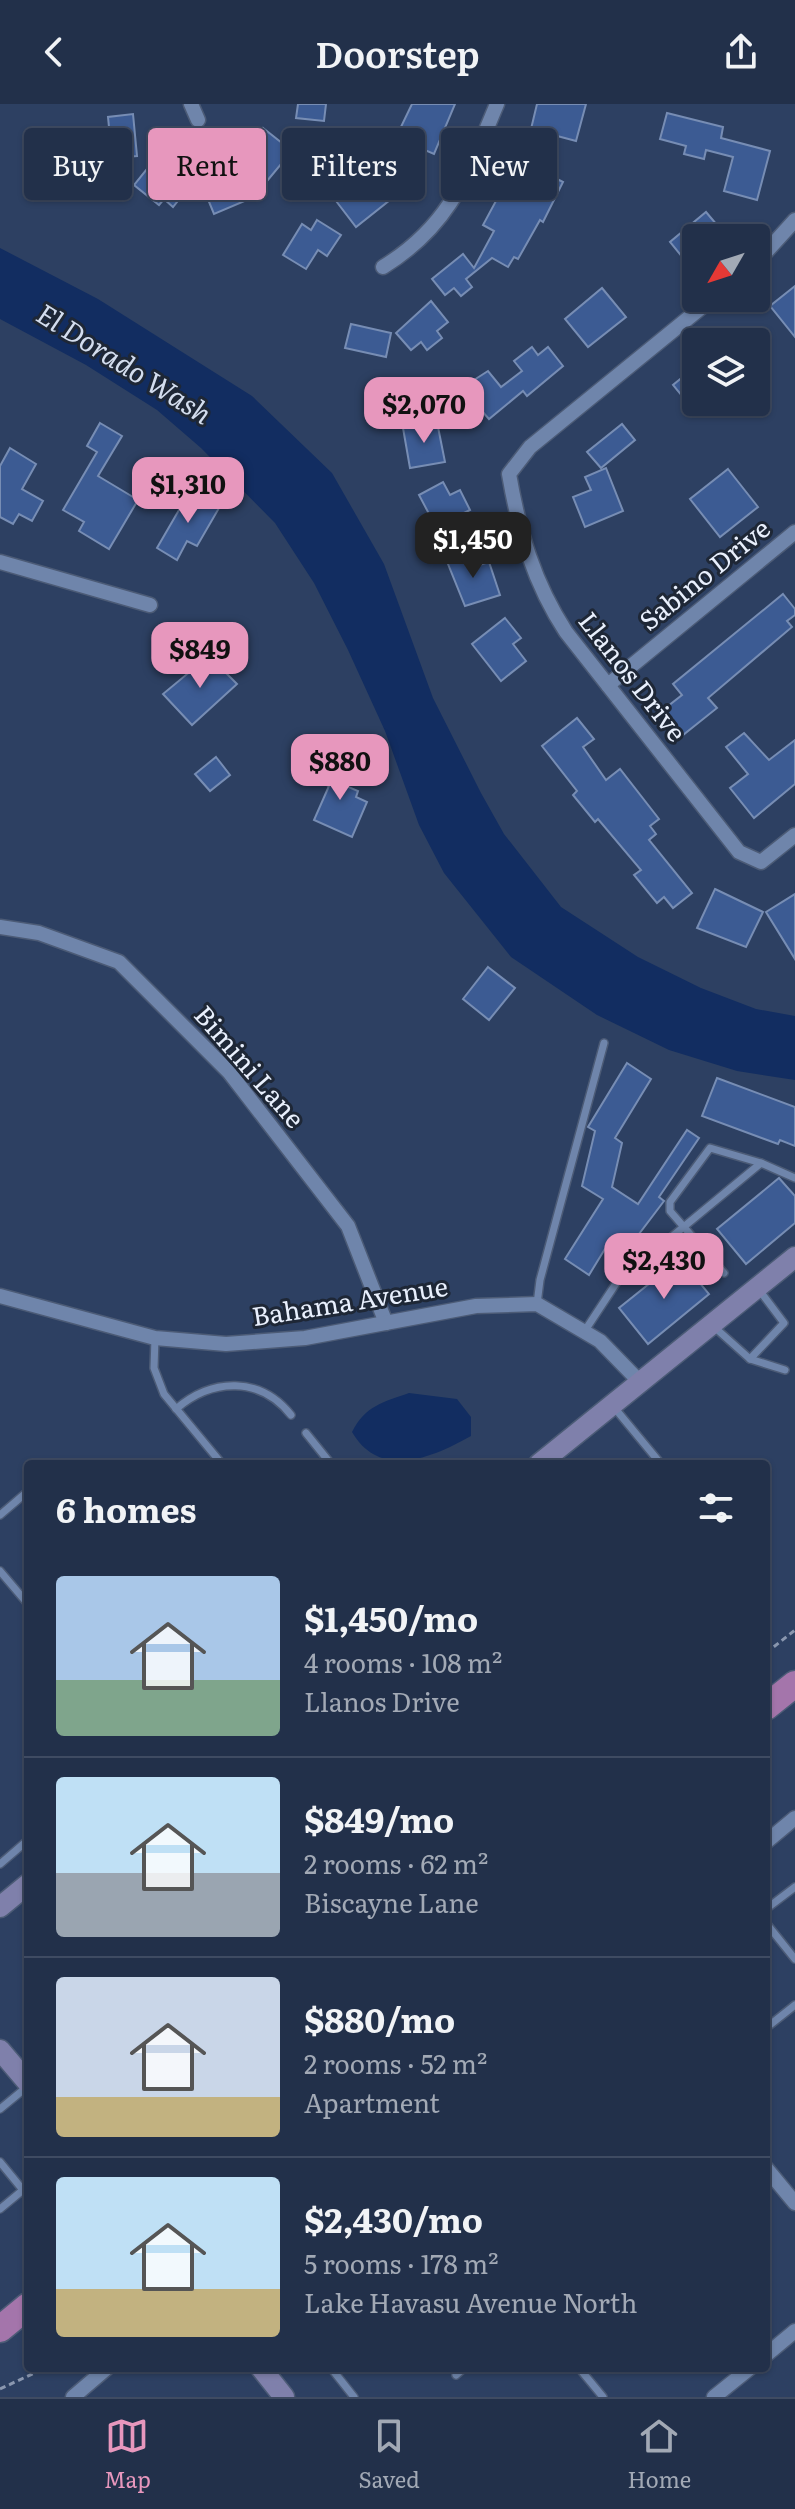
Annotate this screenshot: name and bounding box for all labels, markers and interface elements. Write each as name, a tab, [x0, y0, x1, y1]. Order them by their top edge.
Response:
text: Doorstep	[315, 26, 480, 79]
icon: back	[32, 30, 76, 74]
icon: share	[719, 30, 763, 74]
chip: Buy	[24, 128, 132, 200]
chip: Rent	[148, 128, 266, 200]
chip: Filters	[282, 128, 425, 200]
chip: New	[441, 128, 557, 200]
north arrow	[682, 224, 770, 312]
map controls	[682, 224, 770, 416]
water label: El Dorado Wash	[29, 292, 221, 433]
button: layers	[682, 328, 770, 416]
pin: $2,070	[359, 377, 489, 445]
text: $2,070	[382, 383, 466, 422]
pin: $1,310	[123, 457, 253, 525]
text: $1,310	[150, 463, 226, 502]
street label: Sabino Drive	[629, 508, 777, 638]
pin: $1,450	[408, 512, 538, 580]
text: $1,450	[433, 518, 513, 557]
street label: Llanos Drive	[571, 602, 697, 749]
pin: $849	[153, 622, 247, 690]
text: $849	[169, 628, 231, 667]
pin: $880	[293, 734, 387, 802]
text: $880	[309, 740, 371, 779]
street label: Bimini Lane	[186, 995, 315, 1135]
pin: $2,430	[599, 1233, 729, 1301]
text: $2,430	[622, 1239, 706, 1278]
street label: Bahama Avenue	[249, 1265, 450, 1334]
text: 6 homes	[56, 1483, 196, 1533]
icon: filters	[694, 1486, 738, 1530]
text: $1,450/mo	[304, 1592, 478, 1642]
icon: home	[120, 1608, 216, 1704]
text: 4 rooms · 108 m²	[304, 1642, 502, 1681]
text: Llanos Drive	[304, 1681, 460, 1720]
text: $849/mo	[304, 1793, 454, 1843]
icon: home	[120, 1809, 216, 1905]
text: 2 rooms · 62 m²	[304, 1843, 488, 1882]
text: Biscayne Lane	[304, 1882, 479, 1921]
text: $880/mo	[304, 1993, 455, 2043]
icon: home	[120, 2009, 216, 2105]
text: 2 rooms · 52 m²	[304, 2043, 487, 2082]
text: Apartment	[304, 2082, 440, 2121]
text: $2,430/mo	[304, 2193, 483, 2243]
icon: home	[120, 2209, 216, 2305]
text: 5 rooms · 178 m²	[304, 2243, 498, 2282]
text: Lake Havasu Avenue North	[304, 2282, 638, 2321]
tab: Map	[104, 2414, 151, 2495]
tab: Saved	[358, 2414, 420, 2495]
tab: Home	[628, 2414, 691, 2495]

